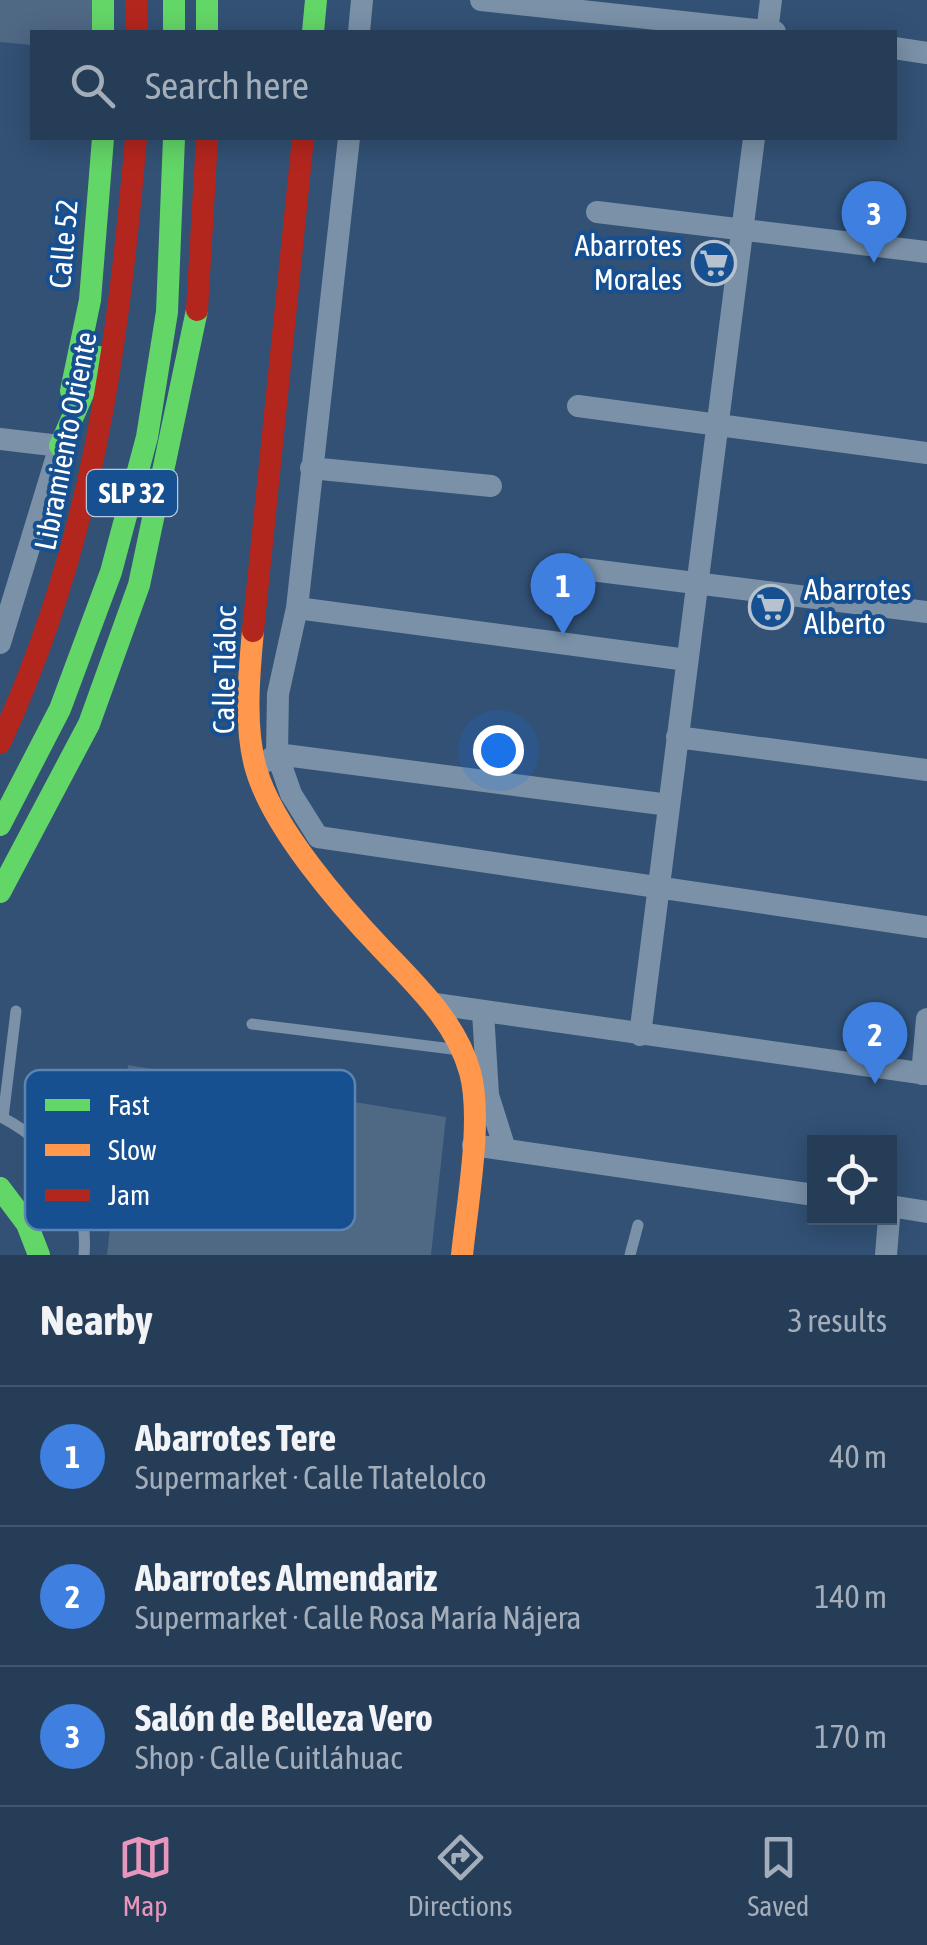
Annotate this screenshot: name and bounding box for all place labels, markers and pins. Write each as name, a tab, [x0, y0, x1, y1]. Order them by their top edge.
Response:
pin: 3	[842, 180, 906, 263]
place label: Abarrotes Morales	[575, 228, 682, 296]
supermarket icon: Abarrotes Morales	[691, 240, 737, 286]
pin: 1	[530, 552, 596, 635]
place label: Abarrotes Alberto	[804, 572, 911, 640]
supermarket icon: Abarrotes Alberto	[748, 584, 794, 630]
pin: 2	[842, 1002, 908, 1084]

